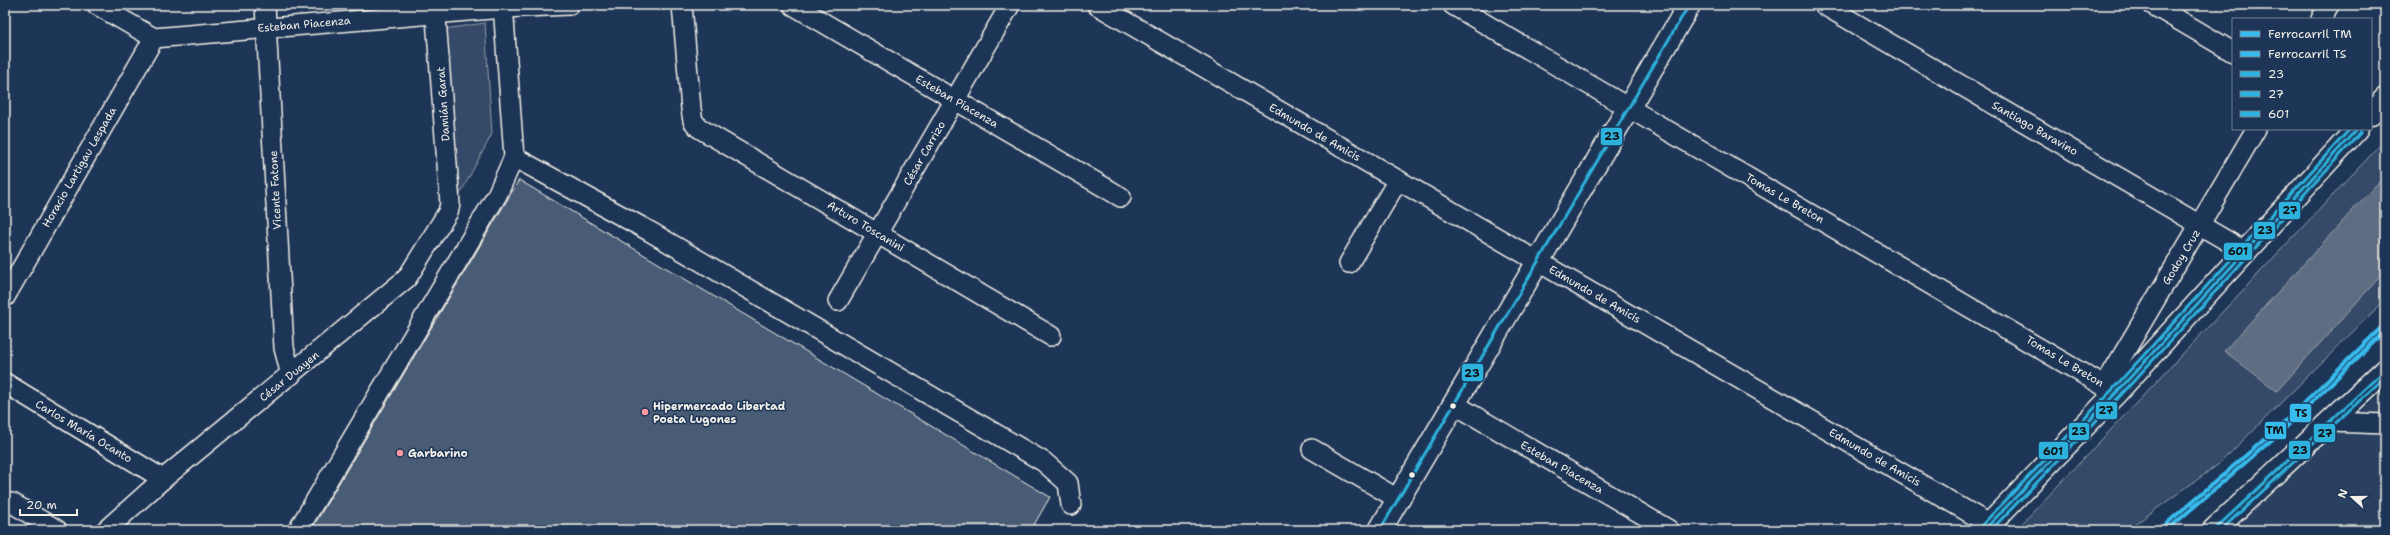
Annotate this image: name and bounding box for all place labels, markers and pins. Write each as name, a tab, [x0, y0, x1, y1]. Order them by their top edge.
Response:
place label: Hipermercado Libertad Poeta Lugones	[653, 399, 786, 427]
unlabelled marker	[1448, 401, 1458, 411]
marker: Hipermercado Libertad Poeta Lugones	[640, 407, 650, 417]
place label: Garbarino	[408, 446, 468, 461]
marker: Garbarino	[395, 448, 405, 458]
unlabelled marker	[1407, 470, 1417, 480]

